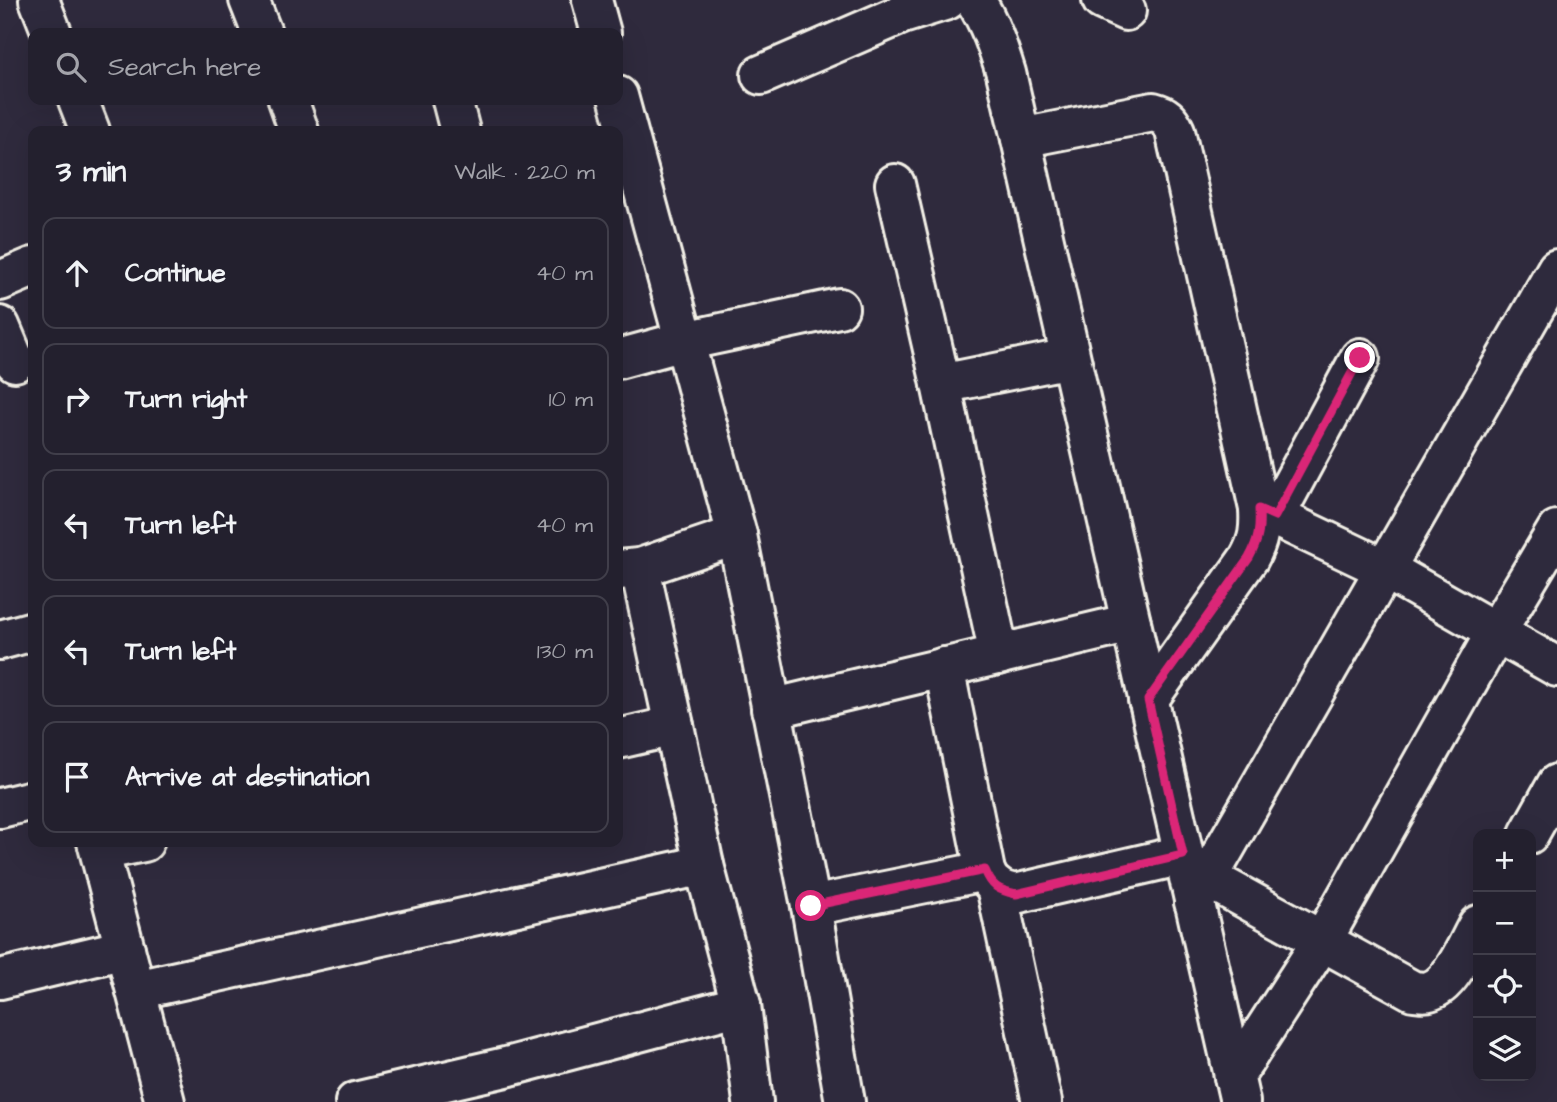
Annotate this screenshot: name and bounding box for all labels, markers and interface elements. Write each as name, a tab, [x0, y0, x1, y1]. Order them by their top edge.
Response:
search box	[28, 28, 623, 105]
icon: search	[52, 48, 90, 86]
text: Search here	[108, 49, 261, 85]
text: 3 min	[56, 151, 126, 193]
text: Walk · 220 m	[454, 156, 595, 188]
icon: ahead	[58, 254, 96, 292]
text: Continue	[125, 255, 226, 291]
text: 40 m	[536, 257, 593, 289]
route end	[1344, 342, 1375, 373]
icon: right	[58, 380, 96, 418]
text: Turn right	[125, 381, 247, 417]
text: 10 m	[548, 383, 593, 415]
icon: left	[58, 506, 96, 544]
text: Turn left	[125, 507, 236, 543]
text: 40 m	[536, 509, 593, 541]
icon: left	[58, 632, 96, 670]
text: Turn left	[125, 633, 236, 669]
text: 130 m	[537, 635, 593, 667]
icon: arrive	[58, 758, 96, 796]
text: Arrive at destination	[125, 759, 370, 795]
map controls	[1473, 829, 1536, 1081]
button: +	[1473, 829, 1536, 892]
route start	[795, 890, 826, 921]
button: −	[1473, 892, 1536, 955]
button: locate	[1473, 955, 1536, 1018]
button: layers	[1473, 1018, 1536, 1081]

